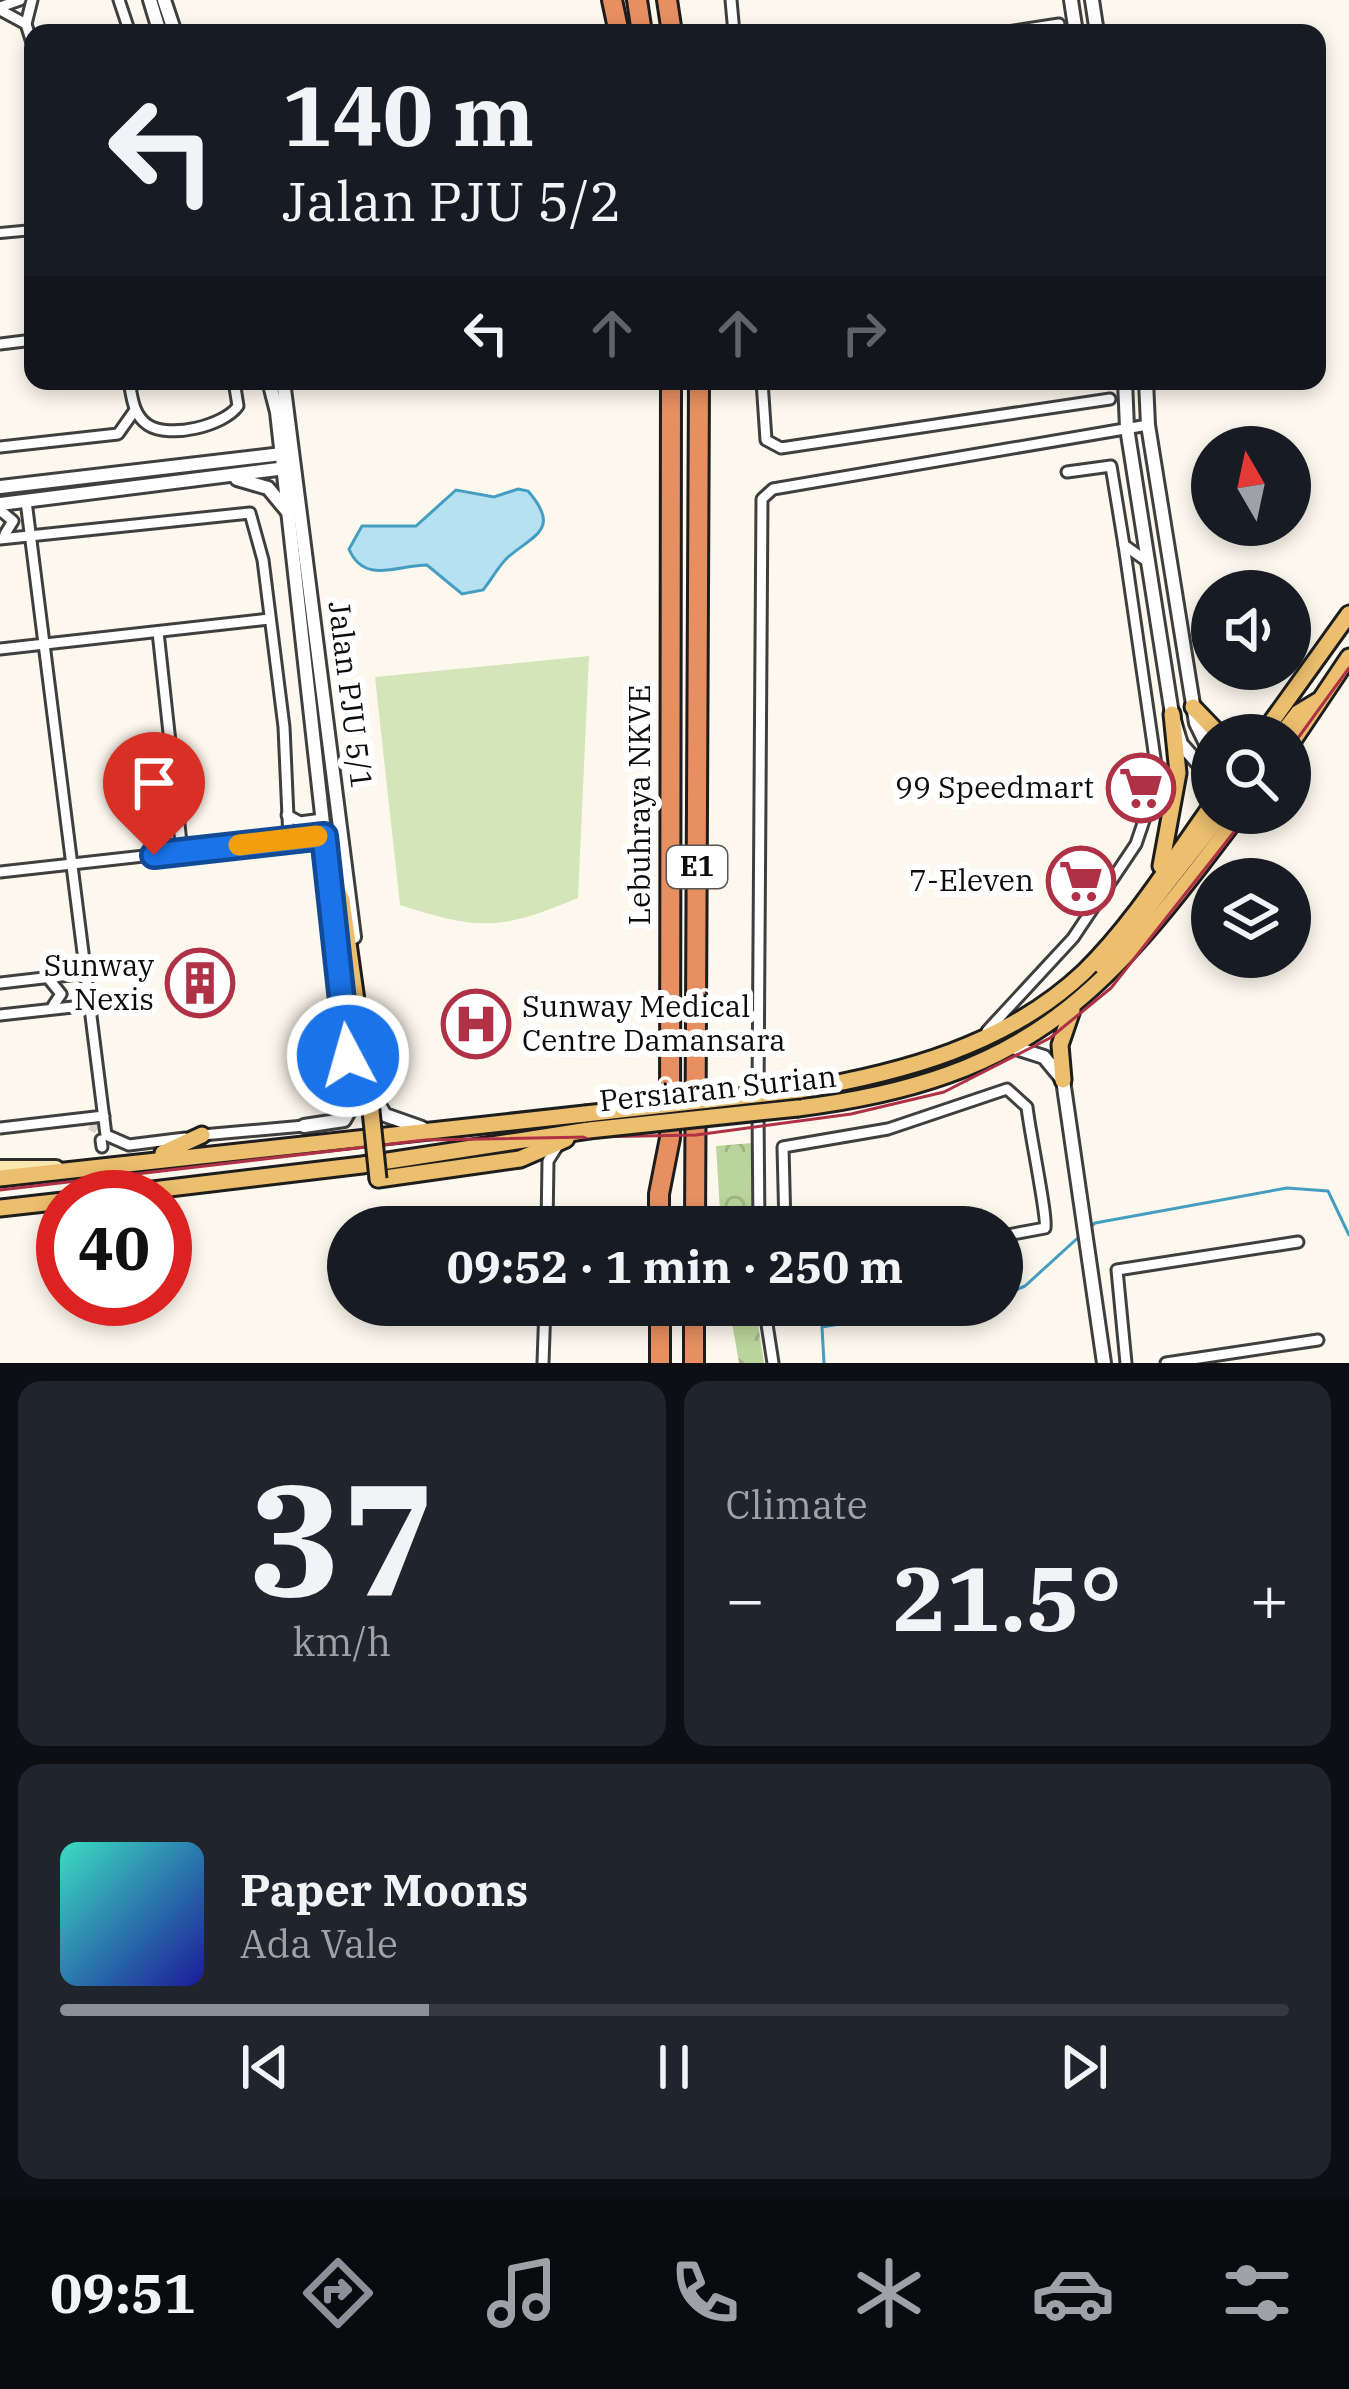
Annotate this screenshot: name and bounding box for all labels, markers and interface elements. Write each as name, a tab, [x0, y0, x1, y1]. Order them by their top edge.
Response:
text: 140 m	[282, 60, 534, 169]
icon: left	[84, 72, 240, 228]
text: Jalan PJU 5/2	[282, 166, 622, 236]
icon: left	[453, 300, 519, 366]
icon: ahead	[579, 300, 645, 366]
icon: ahead	[705, 300, 771, 366]
icon: right	[831, 300, 897, 366]
north arrow	[1191, 426, 1311, 546]
map controls	[1191, 426, 1311, 978]
button: sound	[1191, 570, 1311, 690]
street label: Jalan PJU 5/1	[321, 599, 382, 791]
street label: Lebuhraya NKVE	[619, 684, 658, 926]
button: search	[1191, 714, 1311, 834]
pin	[103, 732, 205, 855]
icon: arrive	[121, 750, 187, 816]
supermarket icon: 99 Speedmart	[1106, 753, 1176, 823]
place label: 99 Speedmart	[895, 767, 1094, 806]
road number: E1	[667, 846, 727, 888]
supermarket icon: 7-Eleven	[1046, 846, 1116, 916]
button: layers	[1191, 858, 1311, 978]
place label: 7-Eleven	[909, 860, 1034, 899]
place label: Sunway Nexis	[44, 945, 154, 1018]
building icon: Sunway Nexis	[165, 948, 235, 1018]
place label: Sunway Medical Centre Damansara	[522, 986, 786, 1059]
hospital icon: Sunway Medical Centre Damansara	[441, 989, 511, 1059]
position arrow	[285, 993, 411, 1119]
street label: Persiaran Surian	[597, 1056, 838, 1119]
speed limit sign: 40	[36, 1170, 192, 1326]
text: 09:52 · 1 min · 250 m	[447, 1237, 903, 1295]
text: 37	[248, 1436, 435, 1639]
text: Climate	[726, 1479, 868, 1530]
text: 21.5°	[892, 1539, 1122, 1656]
text: −	[726, 1555, 765, 1641]
text: +	[1249, 1555, 1289, 1641]
text: km/h	[292, 1616, 391, 1667]
text: Paper Moons	[240, 1860, 528, 1918]
text: Ada Vale	[240, 1918, 398, 1969]
icon: previous	[232, 2034, 298, 2100]
icon: pause	[641, 2034, 707, 2100]
icon: next	[1051, 2034, 1117, 2100]
icon: directions	[296, 2251, 380, 2335]
icon: music	[480, 2251, 564, 2335]
icon: phone	[663, 2251, 747, 2335]
icon: climate	[847, 2251, 931, 2335]
icon: car	[1031, 2251, 1115, 2335]
icon: filters	[1215, 2251, 1299, 2335]
text: 09:51	[50, 2258, 196, 2328]

